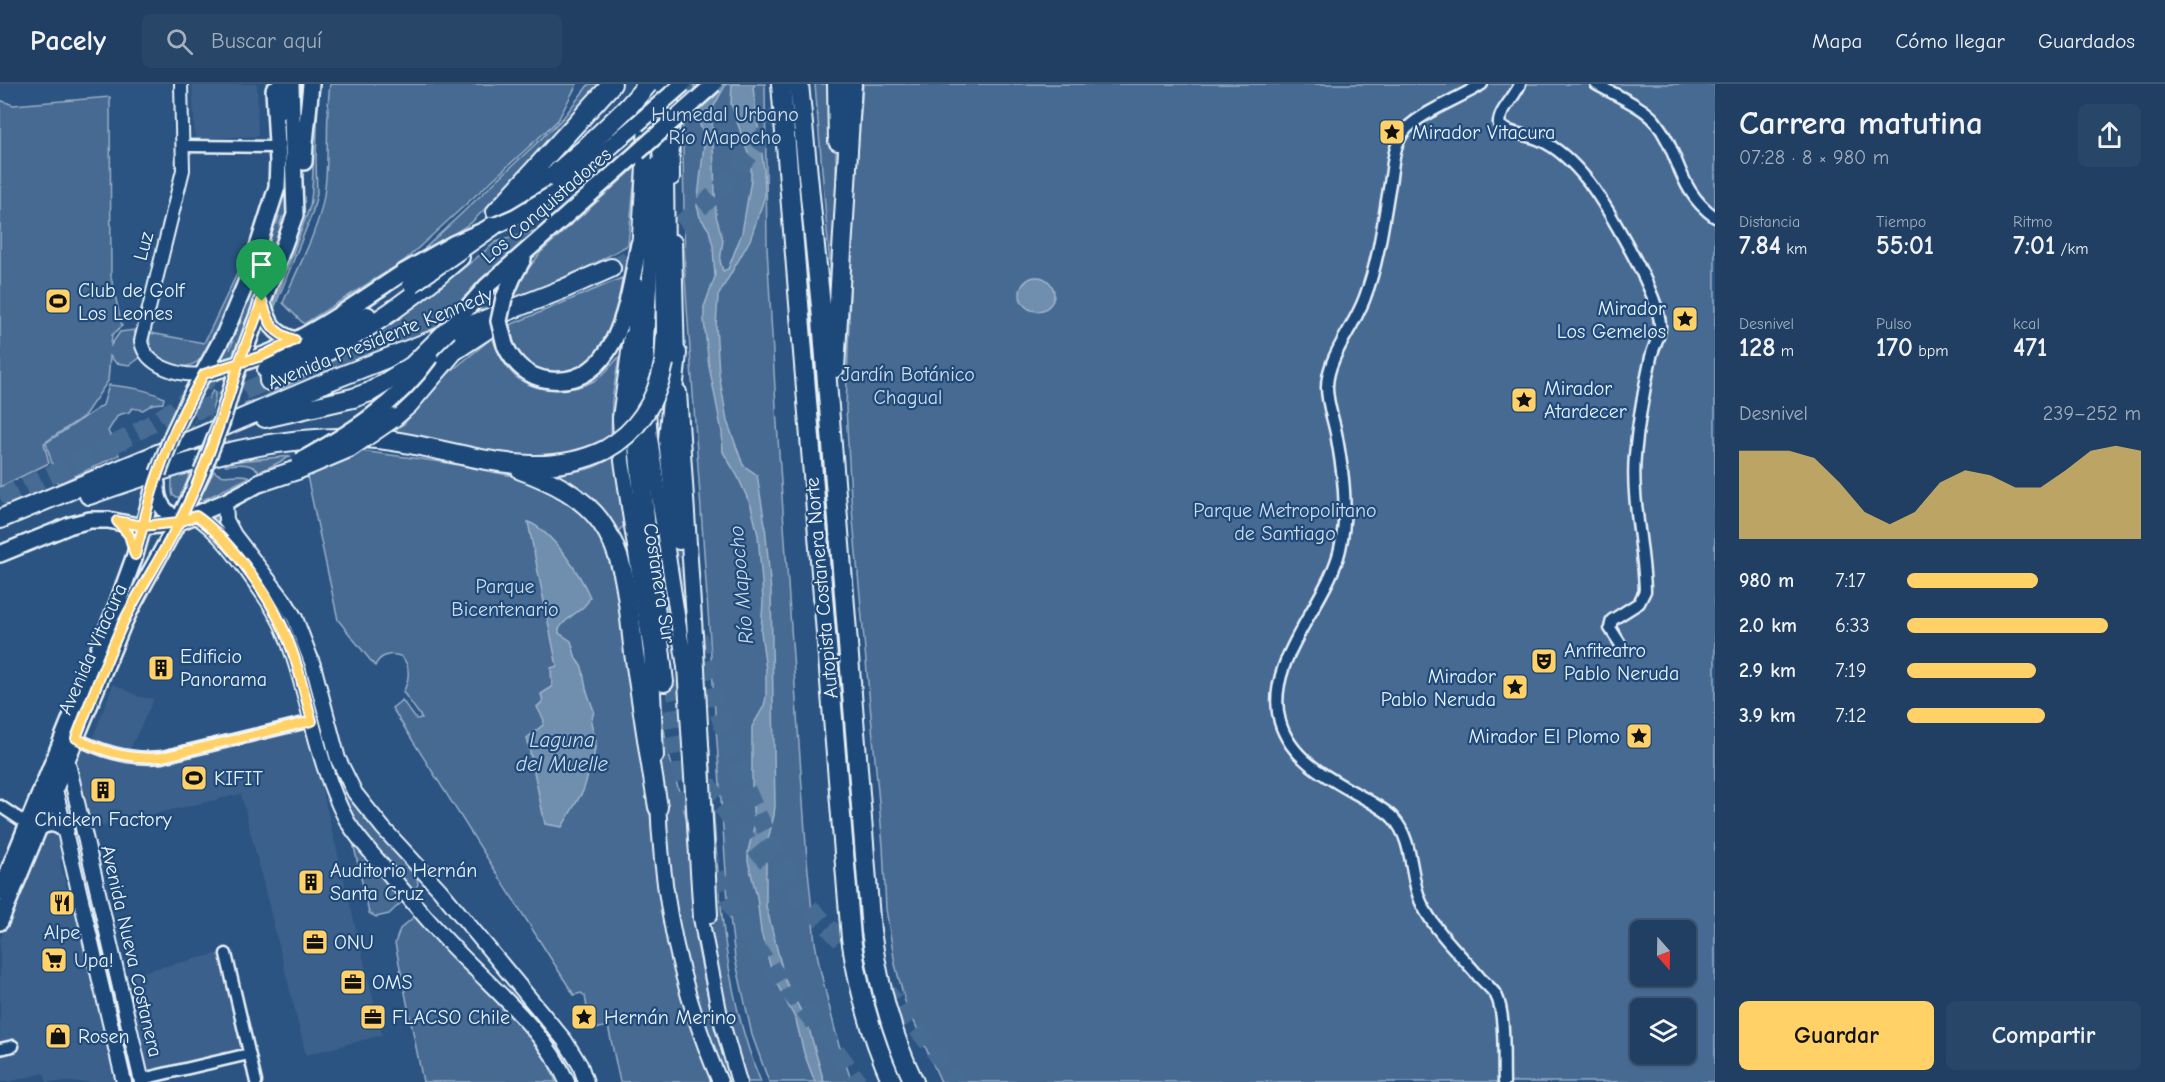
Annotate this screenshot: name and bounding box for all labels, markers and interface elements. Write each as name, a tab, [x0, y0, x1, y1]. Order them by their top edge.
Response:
search box	[142, 14, 562, 68]
text: Pacely	[30, 25, 106, 57]
icon: search	[163, 25, 196, 58]
text: Buscar aquí	[211, 28, 322, 54]
text: Mapa	[1812, 29, 1862, 53]
text: Cómo llegar	[1895, 29, 2005, 53]
text: Guardados	[2038, 29, 2135, 53]
park label: Humedal Urbano Río Mapocho	[651, 103, 799, 149]
text: Carrera matutina	[1739, 104, 1983, 142]
button: share	[2078, 104, 2141, 167]
place icon: Mirador Vitacura	[1377, 117, 1407, 147]
place label: Mirador Vitacura	[1412, 121, 1555, 144]
street label: Los Conquistadores	[477, 143, 616, 268]
text: 07:28 · 8 × 980 m	[1739, 146, 1889, 169]
text: Distancia	[1739, 213, 1800, 231]
text: Tiempo	[1876, 213, 1926, 231]
text: Ritmo	[2013, 213, 2052, 231]
street label: Luz	[129, 229, 158, 263]
text: 7.84	[1739, 231, 1781, 261]
text: 55:01	[1876, 231, 1934, 261]
text: 7:01	[2013, 231, 2055, 261]
pin	[236, 239, 287, 301]
text: km	[1781, 240, 1807, 258]
text: /km	[2055, 240, 2088, 258]
icon: arrive	[245, 248, 278, 281]
place label: Club de Golf Los Leones	[78, 279, 186, 325]
street label: Avenida Presidente Kennedy	[264, 283, 496, 394]
sports icon: Club de Golf Los Leones	[43, 286, 73, 316]
place label: Mirador Los Gemelos	[1557, 297, 1666, 343]
place icon: Mirador Los Gemelos	[1670, 304, 1700, 334]
text: Desnivel	[1739, 315, 1794, 333]
text: Pulso	[1876, 315, 1912, 333]
text: kcal	[2013, 315, 2040, 333]
text: 128	[1739, 333, 1775, 363]
text: 170	[1876, 333, 1913, 363]
text: 471	[2013, 333, 2047, 363]
text: m	[1775, 342, 1794, 360]
text: bpm	[1913, 342, 1948, 360]
park label: Jardín Botánico Chagual	[841, 363, 975, 409]
place label: Mirador Atardecer	[1544, 377, 1627, 423]
place icon: Mirador Atardecer	[1509, 385, 1539, 415]
text: Desnivel	[1739, 402, 1808, 425]
text: 239–252 m	[2043, 402, 2141, 425]
street label: Autopista Costanera Norte	[800, 476, 843, 700]
park label: Parque Metropolitano de Santiago	[1193, 499, 1377, 545]
street label: Costanera Sur	[639, 521, 680, 645]
water label: Río Mapocho	[724, 525, 758, 645]
text: 980 m	[1739, 569, 1794, 592]
text: 7:17	[1835, 569, 1865, 592]
park label: Parque Bicentenario	[451, 575, 559, 621]
street label: Avenida Vitacura	[53, 580, 132, 718]
text: 2.0 km	[1739, 614, 1797, 637]
text: 6:33	[1835, 614, 1870, 637]
place label: Anfiteatro Pablo Neruda	[1564, 639, 1679, 685]
place label: Edificio Panorama	[180, 645, 267, 691]
theatre icon: Anfiteatro Pablo Neruda	[1529, 646, 1559, 676]
building icon: Edificio Panorama	[146, 653, 176, 683]
text: 2.9 km	[1739, 659, 1796, 682]
text: 7:19	[1835, 659, 1867, 682]
place label: Mirador Pablo Neruda	[1381, 665, 1496, 711]
place icon: Mirador Pablo Neruda	[1500, 672, 1530, 702]
text: 3.9 km	[1739, 704, 1796, 727]
text: 7:12	[1835, 704, 1866, 727]
place icon: Mirador El Plomo	[1624, 721, 1654, 751]
place label: Mirador El Plomo	[1469, 725, 1620, 748]
water label: Laguna del Muelle	[516, 728, 609, 776]
sports icon: KIFIT	[179, 763, 209, 793]
place label: KIFIT	[214, 767, 263, 790]
building icon: Chicken Factory	[88, 775, 118, 805]
place label: Chicken Factory	[34, 808, 172, 831]
street label: Avenida Nueva Costanera	[96, 843, 167, 1059]
place label: Auditorio Hernán Santa Cruz	[330, 859, 477, 905]
building icon: Auditorio Hernán Santa Cruz	[296, 867, 326, 897]
restaurant icon: Alpe	[47, 888, 77, 918]
north arrow	[1630, 920, 1696, 986]
map controls	[1630, 920, 1696, 1064]
place label: Alpe	[44, 921, 80, 944]
office icon: ONU	[300, 927, 330, 957]
place label: ONU	[334, 931, 374, 954]
supermarket icon: Upa!	[39, 945, 69, 975]
place label: Upa!	[74, 949, 114, 972]
office icon: OMS	[338, 967, 368, 997]
place label: OMS	[372, 971, 413, 994]
button: layers	[1630, 998, 1696, 1064]
button: Guardar	[1739, 1001, 1934, 1070]
button: Compartir	[1946, 1001, 2141, 1070]
office icon: FLACSO Chile	[358, 1002, 388, 1032]
place icon: Hernán Merino	[569, 1002, 599, 1032]
place label: FLACSO Chile	[392, 1006, 510, 1029]
place label: Hernán Merino	[604, 1006, 736, 1029]
shop icon: Rosen	[43, 1021, 73, 1051]
place label: Rosen	[78, 1025, 129, 1048]

